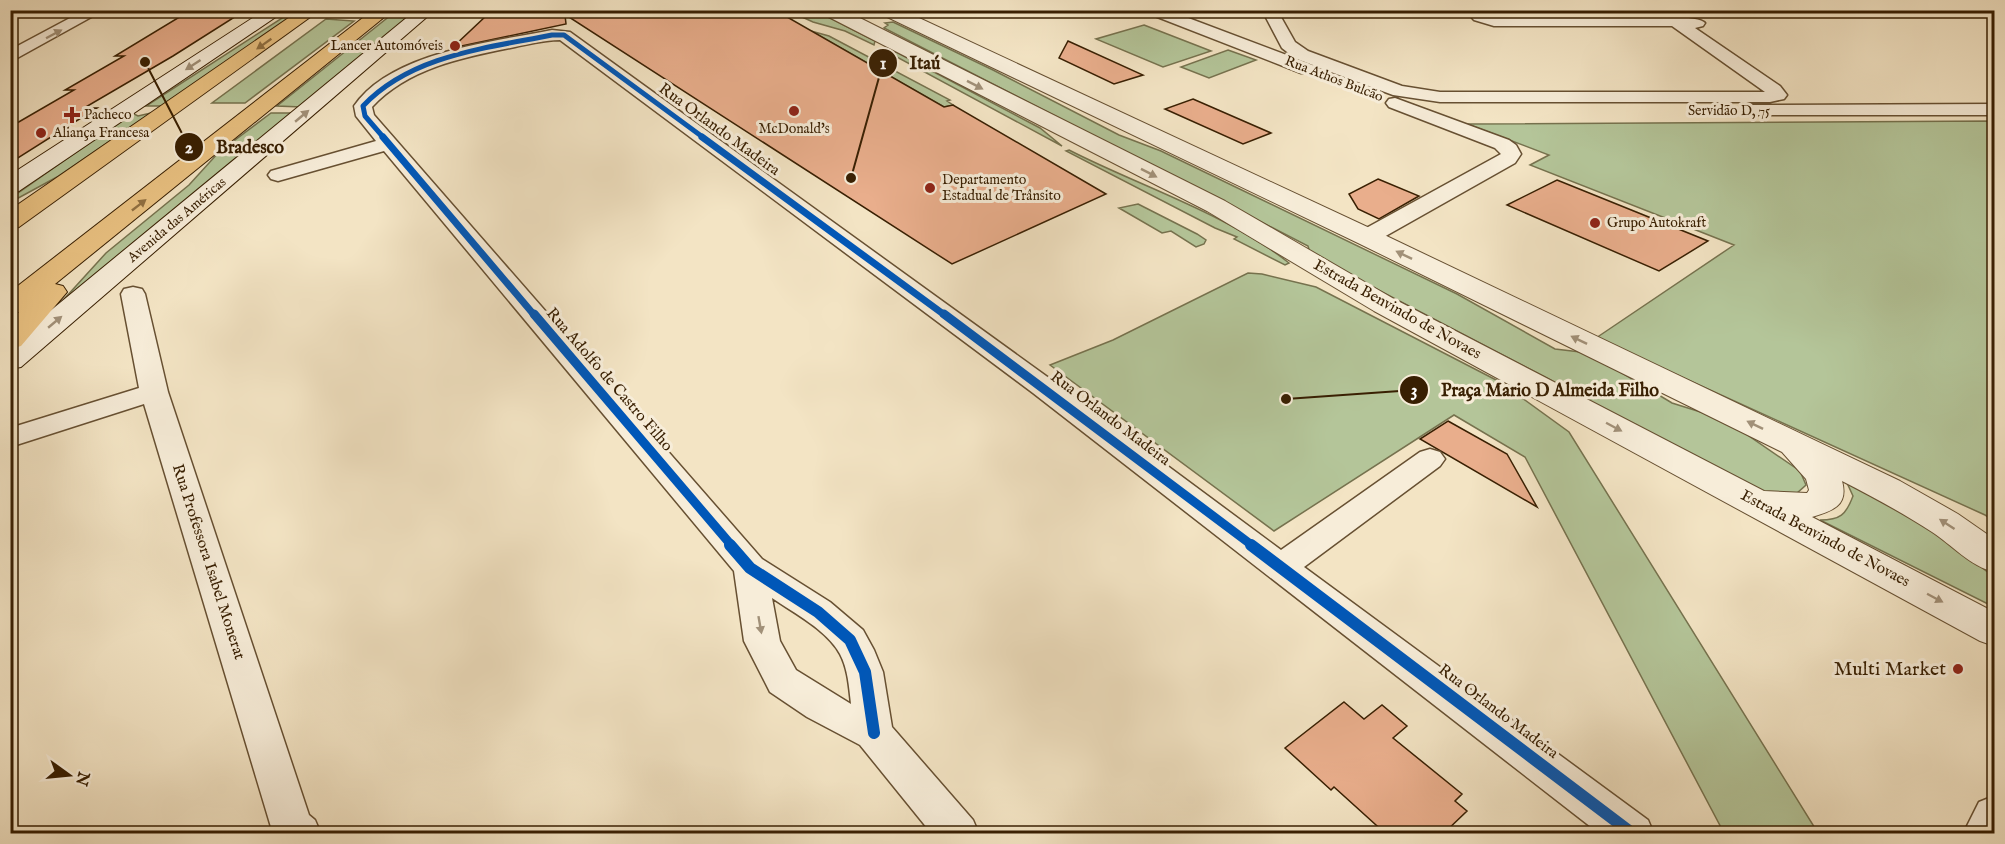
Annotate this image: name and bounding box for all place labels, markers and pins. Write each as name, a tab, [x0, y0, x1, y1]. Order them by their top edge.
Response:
place label: Lancer Automóveis	[330, 37, 443, 55]
marker: Lancer Automóveis	[448, 39, 462, 53]
callout: Itaú	[868, 45, 953, 81]
marker: McDonald's	[787, 104, 801, 118]
place label: Pacheco	[84, 106, 132, 124]
marker: Pacheco	[65, 108, 79, 122]
place label: McDonald's	[758, 120, 830, 138]
place label: Aliança Francesa	[52, 124, 150, 142]
marker: Aliança Francesa	[34, 126, 48, 140]
callout: Bradesco	[174, 129, 296, 165]
place label: Departamento Estadual de Trânsito	[942, 171, 1061, 205]
marker: Departamento Estadual de Trânsito	[923, 181, 937, 195]
place label: Grupo Autokraft	[1607, 214, 1706, 232]
marker: Grupo Autokraft	[1588, 216, 1602, 230]
callout: Praça Mario D Almeida Filho	[1399, 372, 1671, 408]
place label: Multi Market	[1834, 657, 1946, 682]
marker: Multi Market	[1951, 662, 1965, 676]

